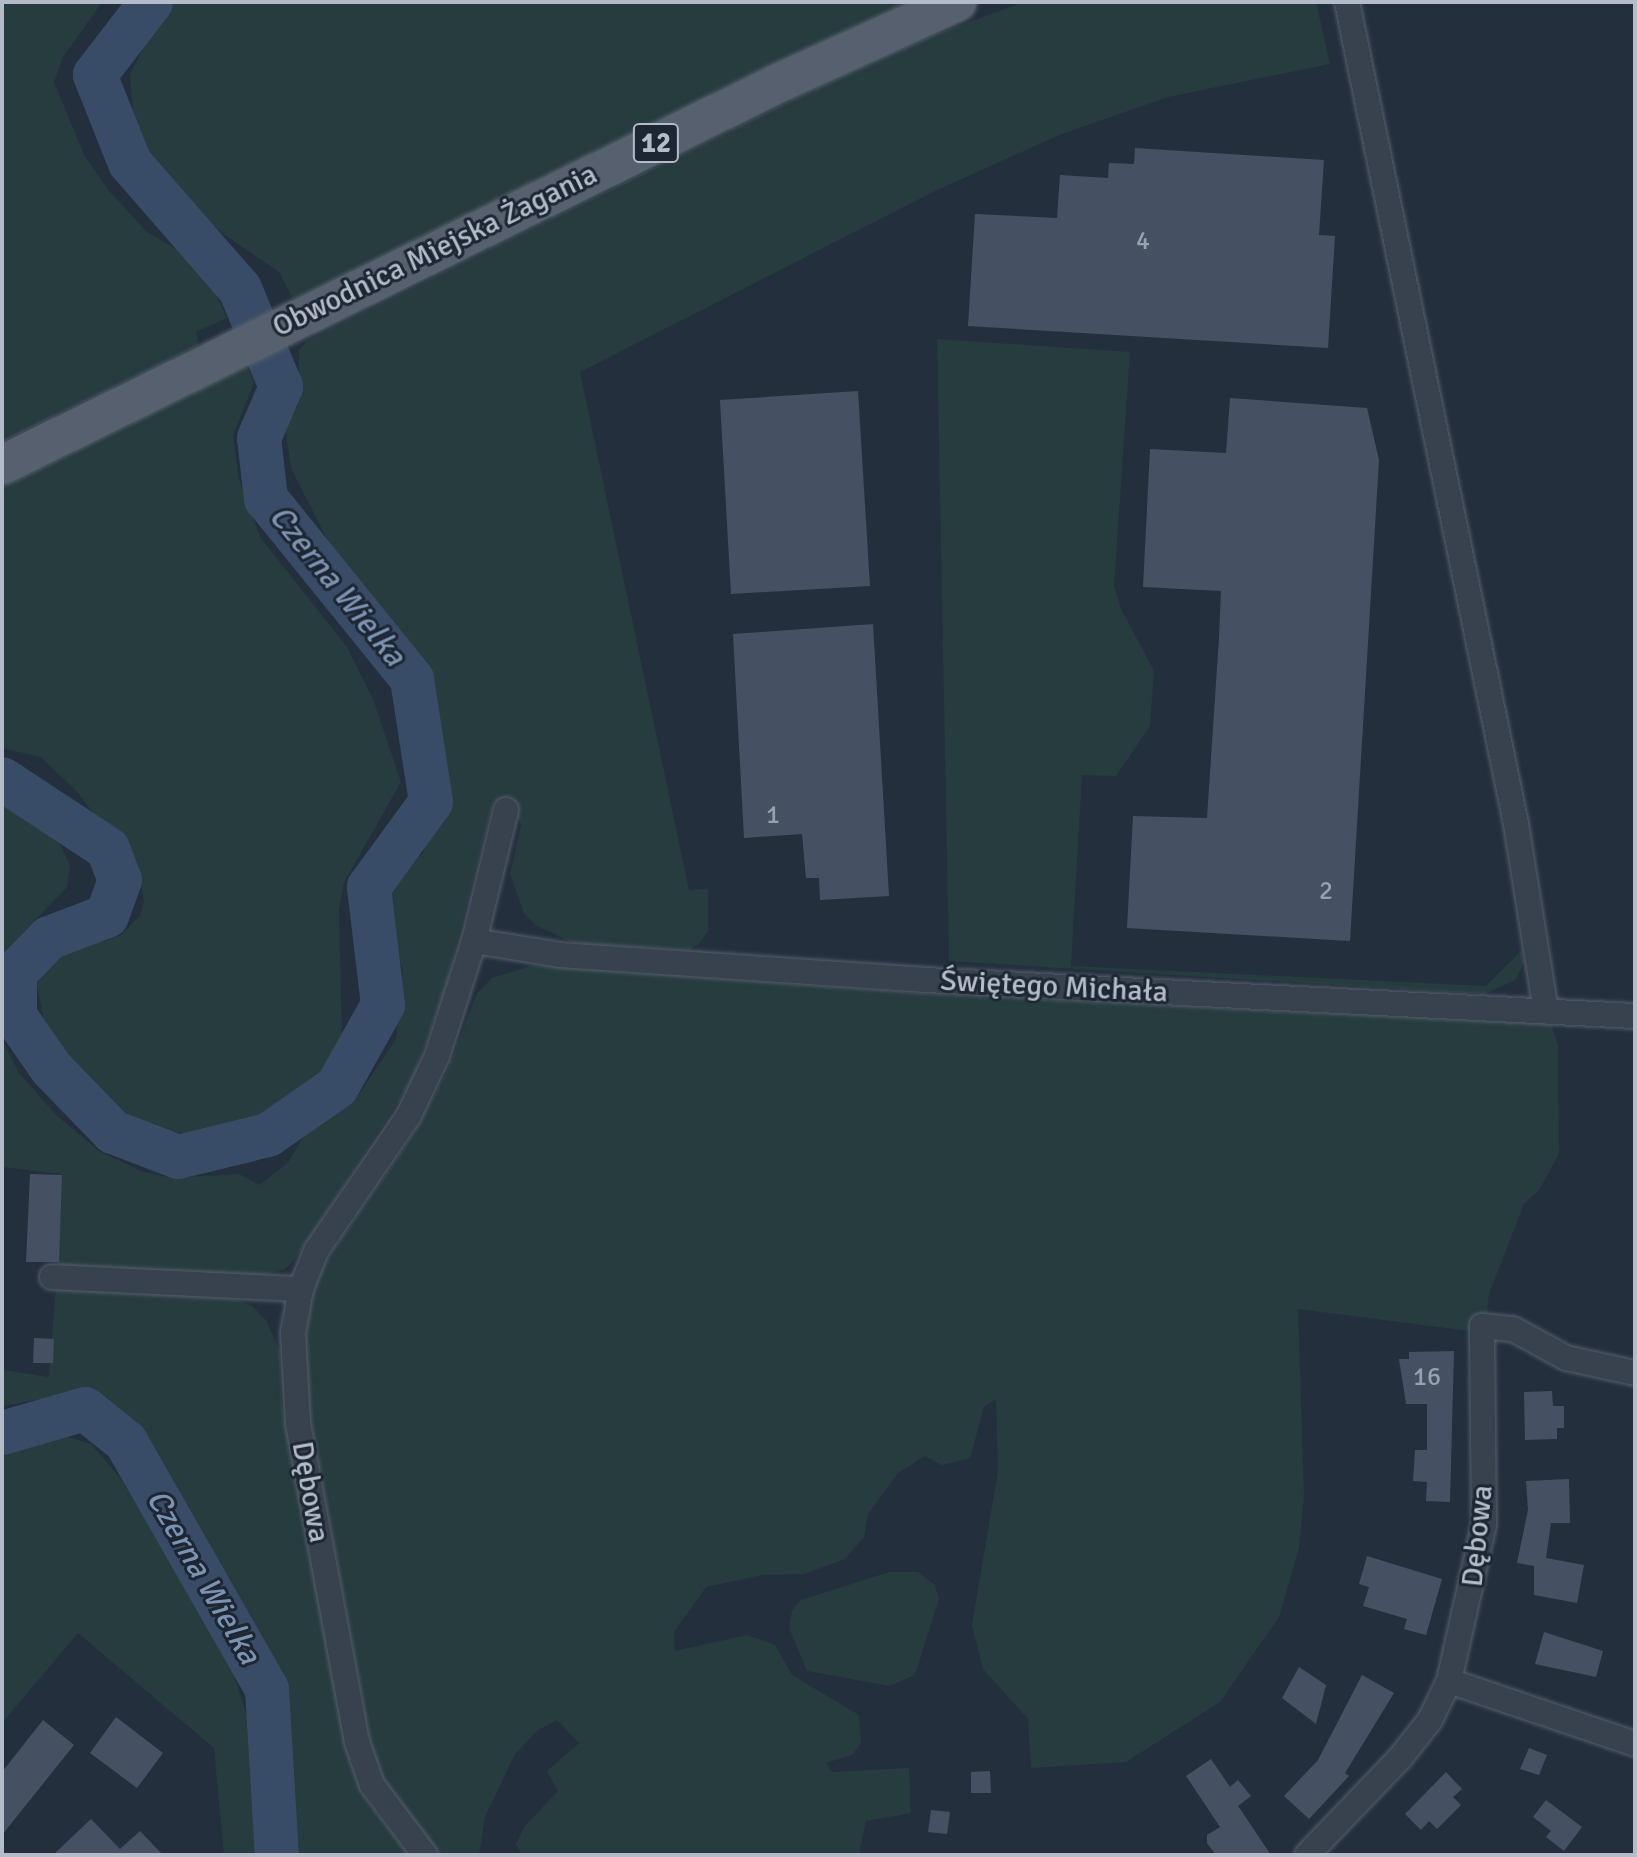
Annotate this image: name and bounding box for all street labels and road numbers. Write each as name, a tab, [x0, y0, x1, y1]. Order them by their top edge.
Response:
road number: 12	[632, 119, 680, 167]
street label: Obwodnica Miejska Żagania	[267, 157, 603, 345]
street label: Świętego Michała	[939, 963, 1169, 1011]
street label: Dębowa	[283, 1439, 337, 1545]
street label: Dębowa	[1455, 1483, 1501, 1589]

